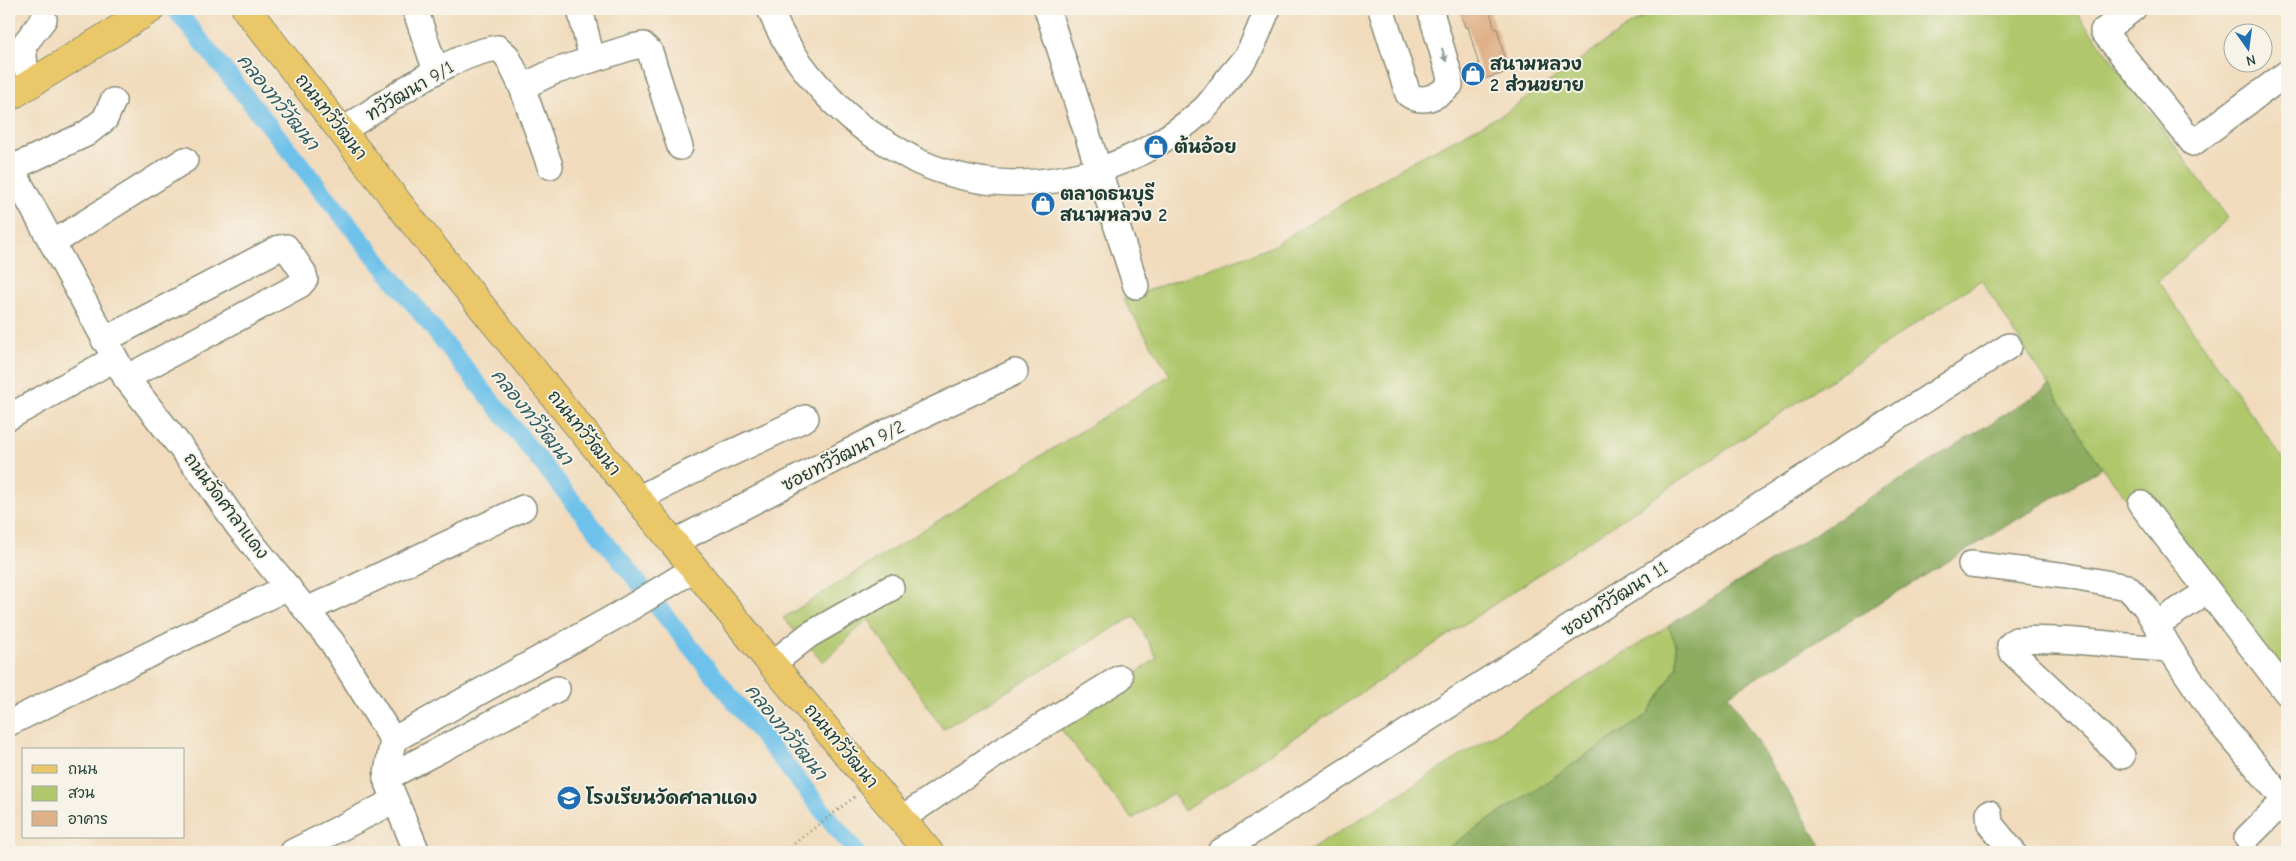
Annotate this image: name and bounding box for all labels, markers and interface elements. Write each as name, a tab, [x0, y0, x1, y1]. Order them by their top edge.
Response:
north arrow	[2224, 22, 2274, 72]
one-way arrow	[1440, 48, 1448, 63]
water label: คลองทวีวัฒนา	[233, 49, 325, 156]
text: N	[2245, 51, 2258, 69]
place label: สนามหลวง 2 ส่วนขยาย	[1490, 54, 1584, 96]
street label: ทวีวัฒนา 9/1	[361, 55, 458, 125]
shop icon: สนามหลวง 2 ส่วนขยาย	[1460, 61, 1486, 87]
street label: ถนนทวีวัฒนา	[291, 68, 373, 164]
shop icon: ต้นอ้อย	[1143, 134, 1169, 160]
place label: ต้นอ้อย	[1174, 135, 1237, 158]
place label: ตลาดธนบุรี สนามหลวง 2	[1060, 182, 1167, 226]
shop icon: ตลาดธนบุรี สนามหลวง 2	[1030, 191, 1056, 217]
water label: คลองทวีวัฒนา	[487, 364, 579, 471]
street label: ถนนทวีวัฒนา	[543, 385, 626, 480]
street label: ซอยทวีวัฒนา 9/2	[777, 414, 908, 496]
street label: ถนนวัดศาลาแดง	[179, 448, 274, 563]
street label: ซอยทวีวัฒนา 11	[1557, 555, 1672, 641]
water label: คลองทวีวัฒนา	[741, 679, 833, 786]
street label: ถนนทวีวัฒนา	[800, 698, 884, 793]
legend	[22, 748, 185, 838]
text: ถนน	[68, 760, 97, 778]
text: สวน	[68, 784, 95, 802]
school or university icon: โรงเรียนวัดศาลาแดง	[556, 785, 582, 811]
place label: โรงเรียนวัดศาลาแดง	[585, 786, 757, 809]
text: อาคาร	[68, 810, 108, 828]

